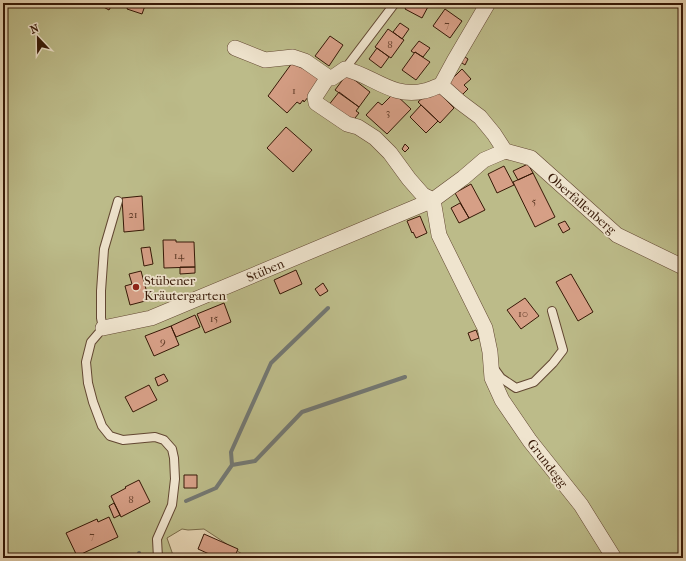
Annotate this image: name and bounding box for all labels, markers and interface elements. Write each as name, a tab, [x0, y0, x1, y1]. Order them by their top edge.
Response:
north arrow	[18, 18, 58, 58]
house number: 7	[444, 18, 450, 31]
text: N	[28, 21, 41, 37]
house number: 8	[387, 38, 393, 51]
house number: 1	[292, 84, 296, 97]
house number: 3	[386, 106, 390, 119]
street label: Oberfallenberg	[544, 169, 620, 238]
house number: 5	[532, 195, 537, 208]
house number: 21	[128, 208, 138, 221]
house number: 14	[174, 249, 185, 262]
street label: Stüben	[244, 256, 287, 285]
place label: Stübener Kräutergarten	[144, 273, 226, 303]
marker: Stübener Kräutergarten	[131, 282, 141, 292]
house number: 10	[518, 307, 528, 320]
house number: 15	[210, 312, 219, 325]
house number: 9	[160, 335, 166, 348]
street label: Grundegg	[524, 436, 572, 491]
house number: 8	[128, 493, 134, 506]
house number: 7	[89, 529, 95, 542]

